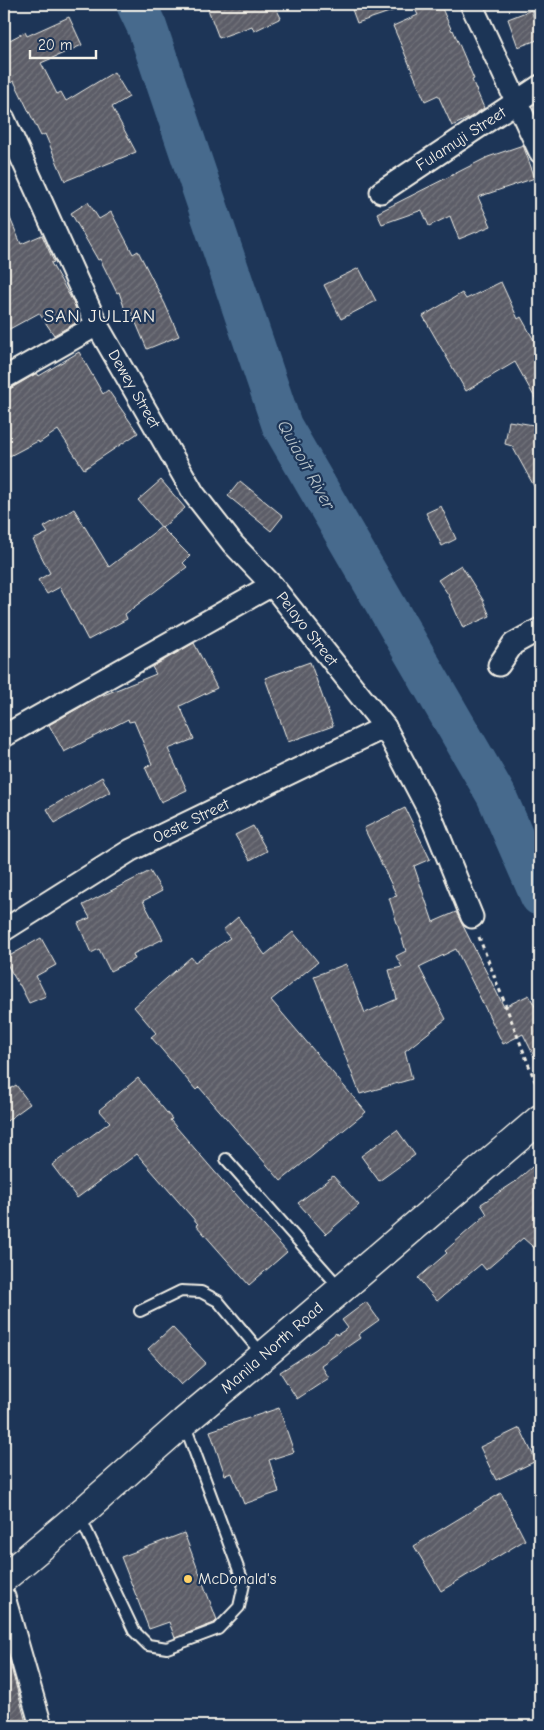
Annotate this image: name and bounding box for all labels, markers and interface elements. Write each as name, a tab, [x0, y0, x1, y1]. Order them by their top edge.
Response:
scale bar	[30, 28, 96, 60]
text: 20 m	[38, 36, 72, 54]
street label: Fulamuji Street	[413, 103, 510, 175]
district label: SAN JULIAN	[44, 305, 156, 327]
street label: Dewey Street	[104, 346, 164, 432]
water label: Quiaoit River	[273, 416, 340, 514]
street label: Pelayo Street	[273, 588, 342, 670]
street label: Oeste Street	[150, 795, 232, 847]
street label: Manila North Road	[217, 1299, 327, 1397]
place label: McDonald's	[198, 1570, 277, 1588]
marker: McDonald's	[182, 1573, 194, 1585]

